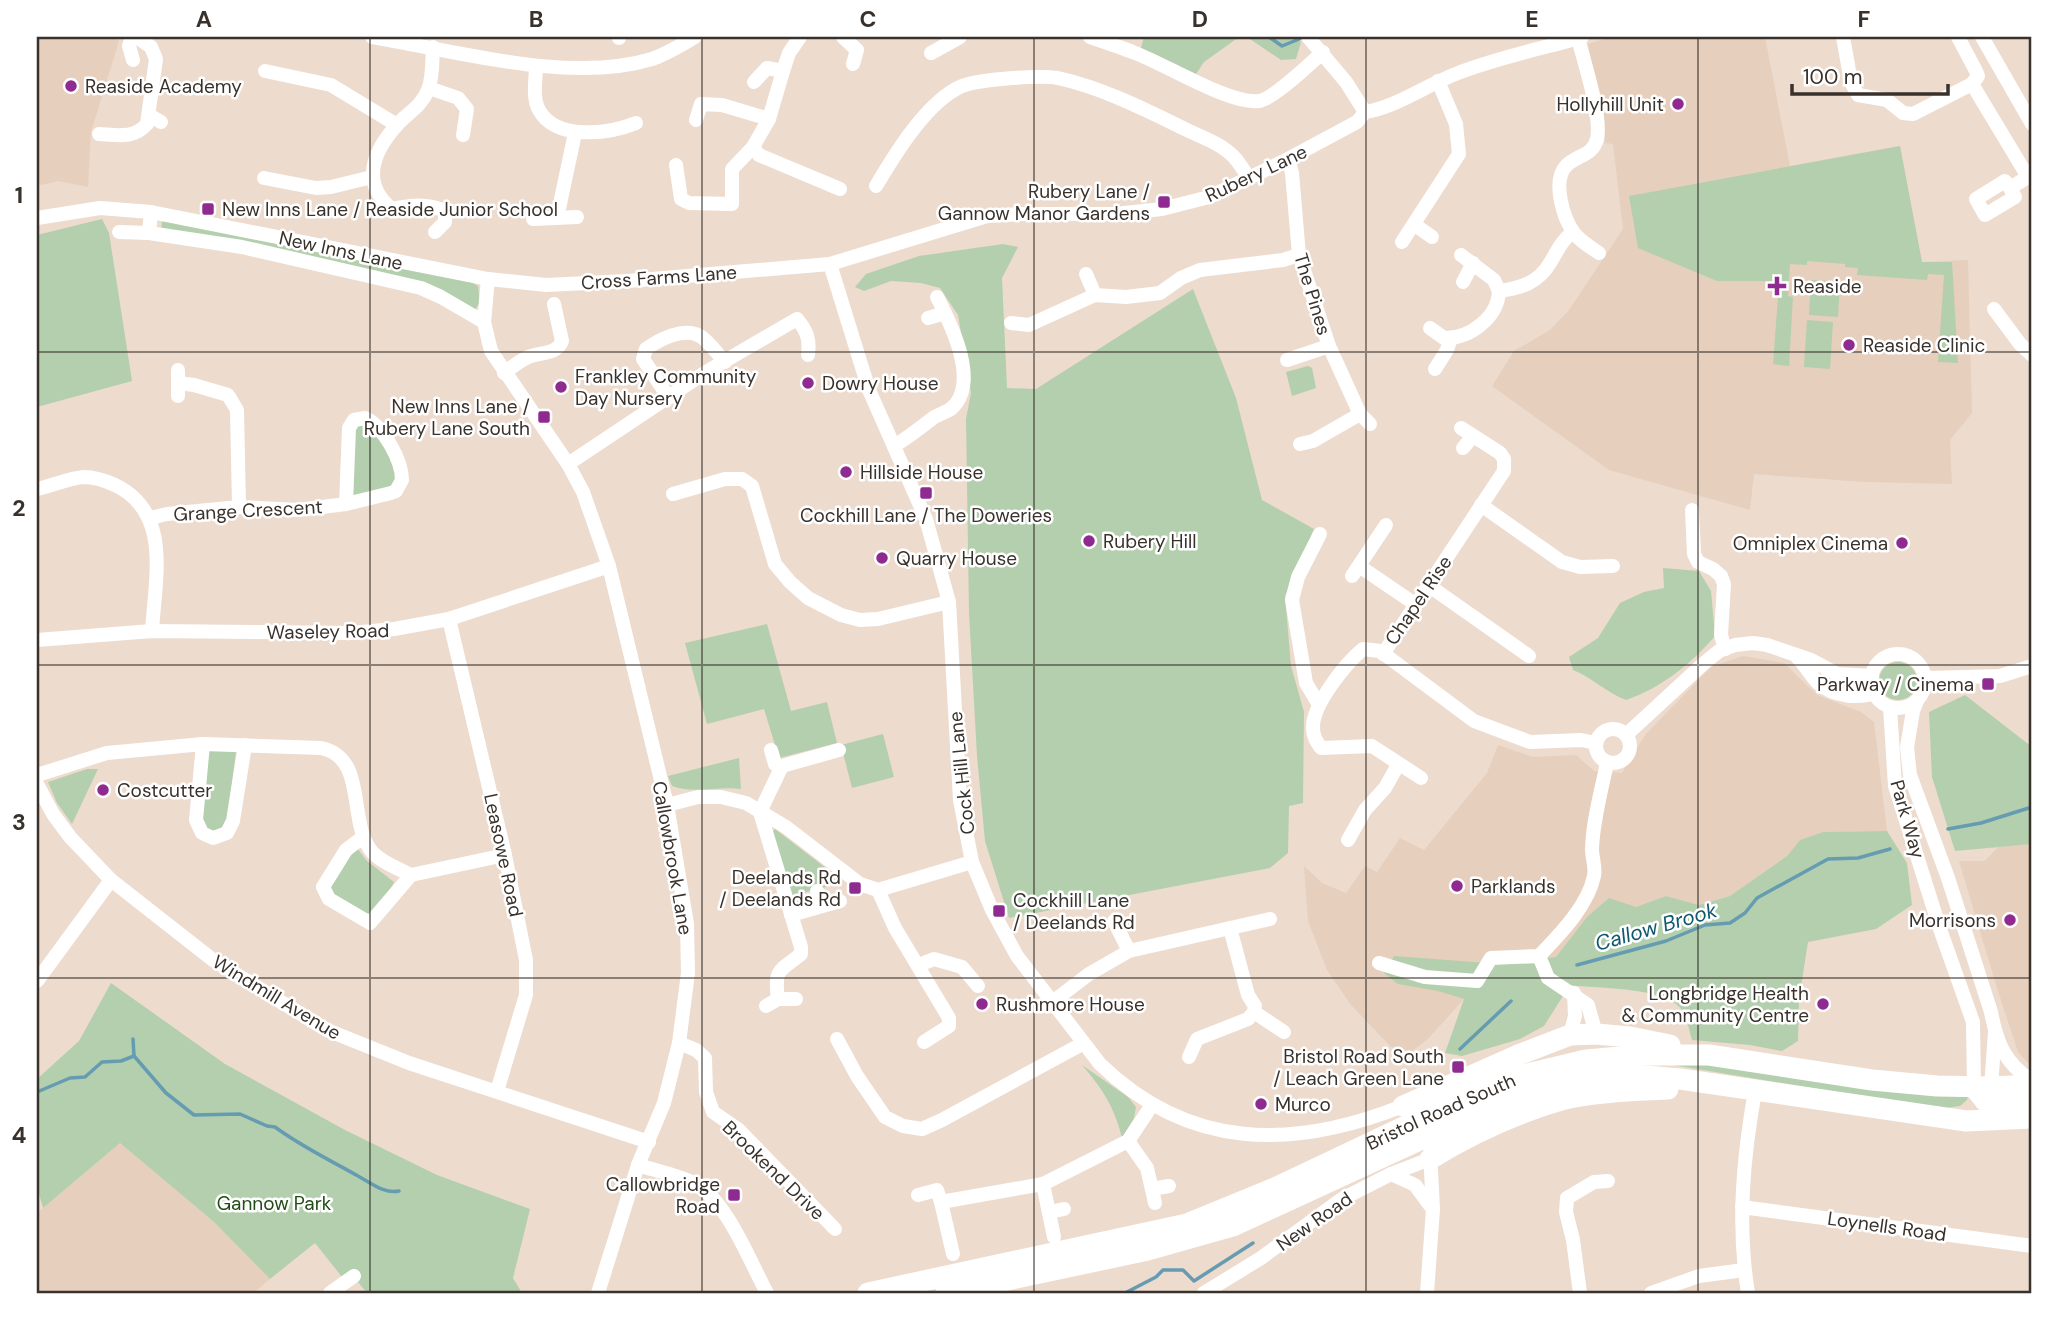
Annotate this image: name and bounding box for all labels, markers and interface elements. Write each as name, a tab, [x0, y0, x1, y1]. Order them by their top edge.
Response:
text: A	[196, 4, 212, 34]
text: B	[529, 4, 543, 34]
text: C	[860, 4, 876, 34]
text: D	[1192, 4, 1208, 34]
text: E	[1525, 4, 1539, 34]
text: F	[1858, 4, 1871, 34]
scale bar	[1792, 52, 1948, 96]
text: 100 m	[1803, 63, 1863, 91]
place label: Reaside Academy	[85, 74, 242, 99]
marker: Reaside Academy	[63, 78, 79, 94]
place label: Hollyhill Unit	[1556, 92, 1664, 117]
marker: Hollyhill Unit	[1670, 96, 1686, 112]
street label: Rubery Lane	[1201, 139, 1311, 208]
place label: Rubery Lane / Gannow Manor Gardens	[938, 179, 1150, 226]
text: 1	[15, 180, 23, 210]
marker: Rubery Lane / Gannow Manor Gardens	[1156, 194, 1172, 210]
place label: New Inns Lane / Reaside Junior School	[222, 197, 558, 222]
marker: New Inns Lane / Reaside Junior School	[200, 201, 216, 217]
street label: New Inns Lane	[277, 225, 405, 276]
street label: The Pines	[1288, 250, 1337, 338]
street label: Cross Farms Lane	[580, 260, 738, 295]
place label: Reaside	[1793, 274, 1862, 299]
marker: Reaside	[1767, 276, 1787, 296]
place label: Reaside Clinic	[1863, 333, 1985, 358]
marker: Reaside Clinic	[1841, 337, 1857, 353]
place label: Frankley Community Day Nursery	[575, 364, 757, 411]
place label: Dowry House	[822, 371, 939, 396]
marker: Dowry House	[800, 375, 816, 391]
marker: Frankley Community Day Nursery	[553, 379, 569, 395]
place label: New Inns Lane / Rubery Lane South	[364, 394, 530, 441]
marker: New Inns Lane / Rubery Lane South	[536, 409, 552, 425]
place label: Hillside House	[860, 460, 983, 485]
marker: Hillside House	[838, 464, 854, 480]
marker: Cockhill Lane / The Doweries	[918, 485, 934, 501]
text: 2	[12, 493, 26, 523]
street label: Grange Crescent	[173, 494, 323, 527]
place label: Cockhill Lane / The Doweries	[800, 503, 1052, 528]
place label: Rubery Hill	[1103, 529, 1196, 554]
place label: Omniplex Cinema	[1733, 531, 1888, 556]
marker: Rubery Hill	[1081, 533, 1097, 549]
marker: Omniplex Cinema	[1894, 535, 1910, 551]
place label: Quarry House	[896, 546, 1017, 571]
marker: Quarry House	[874, 550, 890, 566]
street label: Chapel Rise	[1379, 551, 1458, 650]
street label: Waseley Road	[266, 618, 390, 645]
place label: Parkway / Cinema	[1817, 672, 1974, 697]
marker: Parkway / Cinema	[1980, 676, 1996, 692]
street label: Cock Hill Lane	[943, 710, 980, 836]
street label: Park Way	[1884, 777, 1931, 862]
place label: Costcutter	[117, 778, 212, 803]
street label: Callowbrook Lane	[647, 779, 698, 937]
marker: Costcutter	[95, 782, 111, 798]
street label: Leasowe Road	[478, 791, 529, 919]
text: 3	[12, 807, 26, 837]
place label: Deelands Rd / Deelands Rd	[719, 865, 841, 912]
place label: Parklands	[1471, 874, 1555, 899]
marker: Parklands	[1449, 878, 1465, 894]
marker: Deelands Rd / Deelands Rd	[847, 880, 863, 896]
place label: Cockhill Lane / Deelands Rd	[1013, 888, 1135, 935]
water label: Callow Brook	[1592, 896, 1721, 958]
marker: Cockhill Lane / Deelands Rd	[991, 903, 1007, 919]
place label: Morrisons	[1909, 908, 1996, 933]
marker: Morrisons	[2002, 912, 2018, 928]
street label: Windmill Avenue	[208, 949, 345, 1046]
place label: Longbridge Health & Community Centre	[1622, 981, 1809, 1028]
place label: Rushmore House	[996, 992, 1145, 1017]
marker: Rushmore House	[974, 996, 990, 1012]
marker: Longbridge Health & Community Centre	[1815, 996, 1831, 1012]
place label: Bristol Road South / Leach Green Lane	[1273, 1044, 1444, 1091]
marker: Bristol Road South / Leach Green Lane	[1450, 1059, 1466, 1075]
street label: Bristol Road South	[1362, 1068, 1519, 1156]
place label: Murco	[1275, 1092, 1331, 1117]
marker: Murco	[1253, 1096, 1269, 1112]
street label: Brookend Drive	[717, 1115, 830, 1226]
text: 4	[12, 1120, 27, 1150]
place label: Callowbridge Road	[606, 1172, 720, 1219]
street label: New Road	[1271, 1186, 1357, 1257]
marker: Callowbridge Road	[726, 1187, 742, 1203]
park label: Gannow Park	[217, 1191, 332, 1216]
street label: Loynells Road	[1826, 1206, 1948, 1247]

